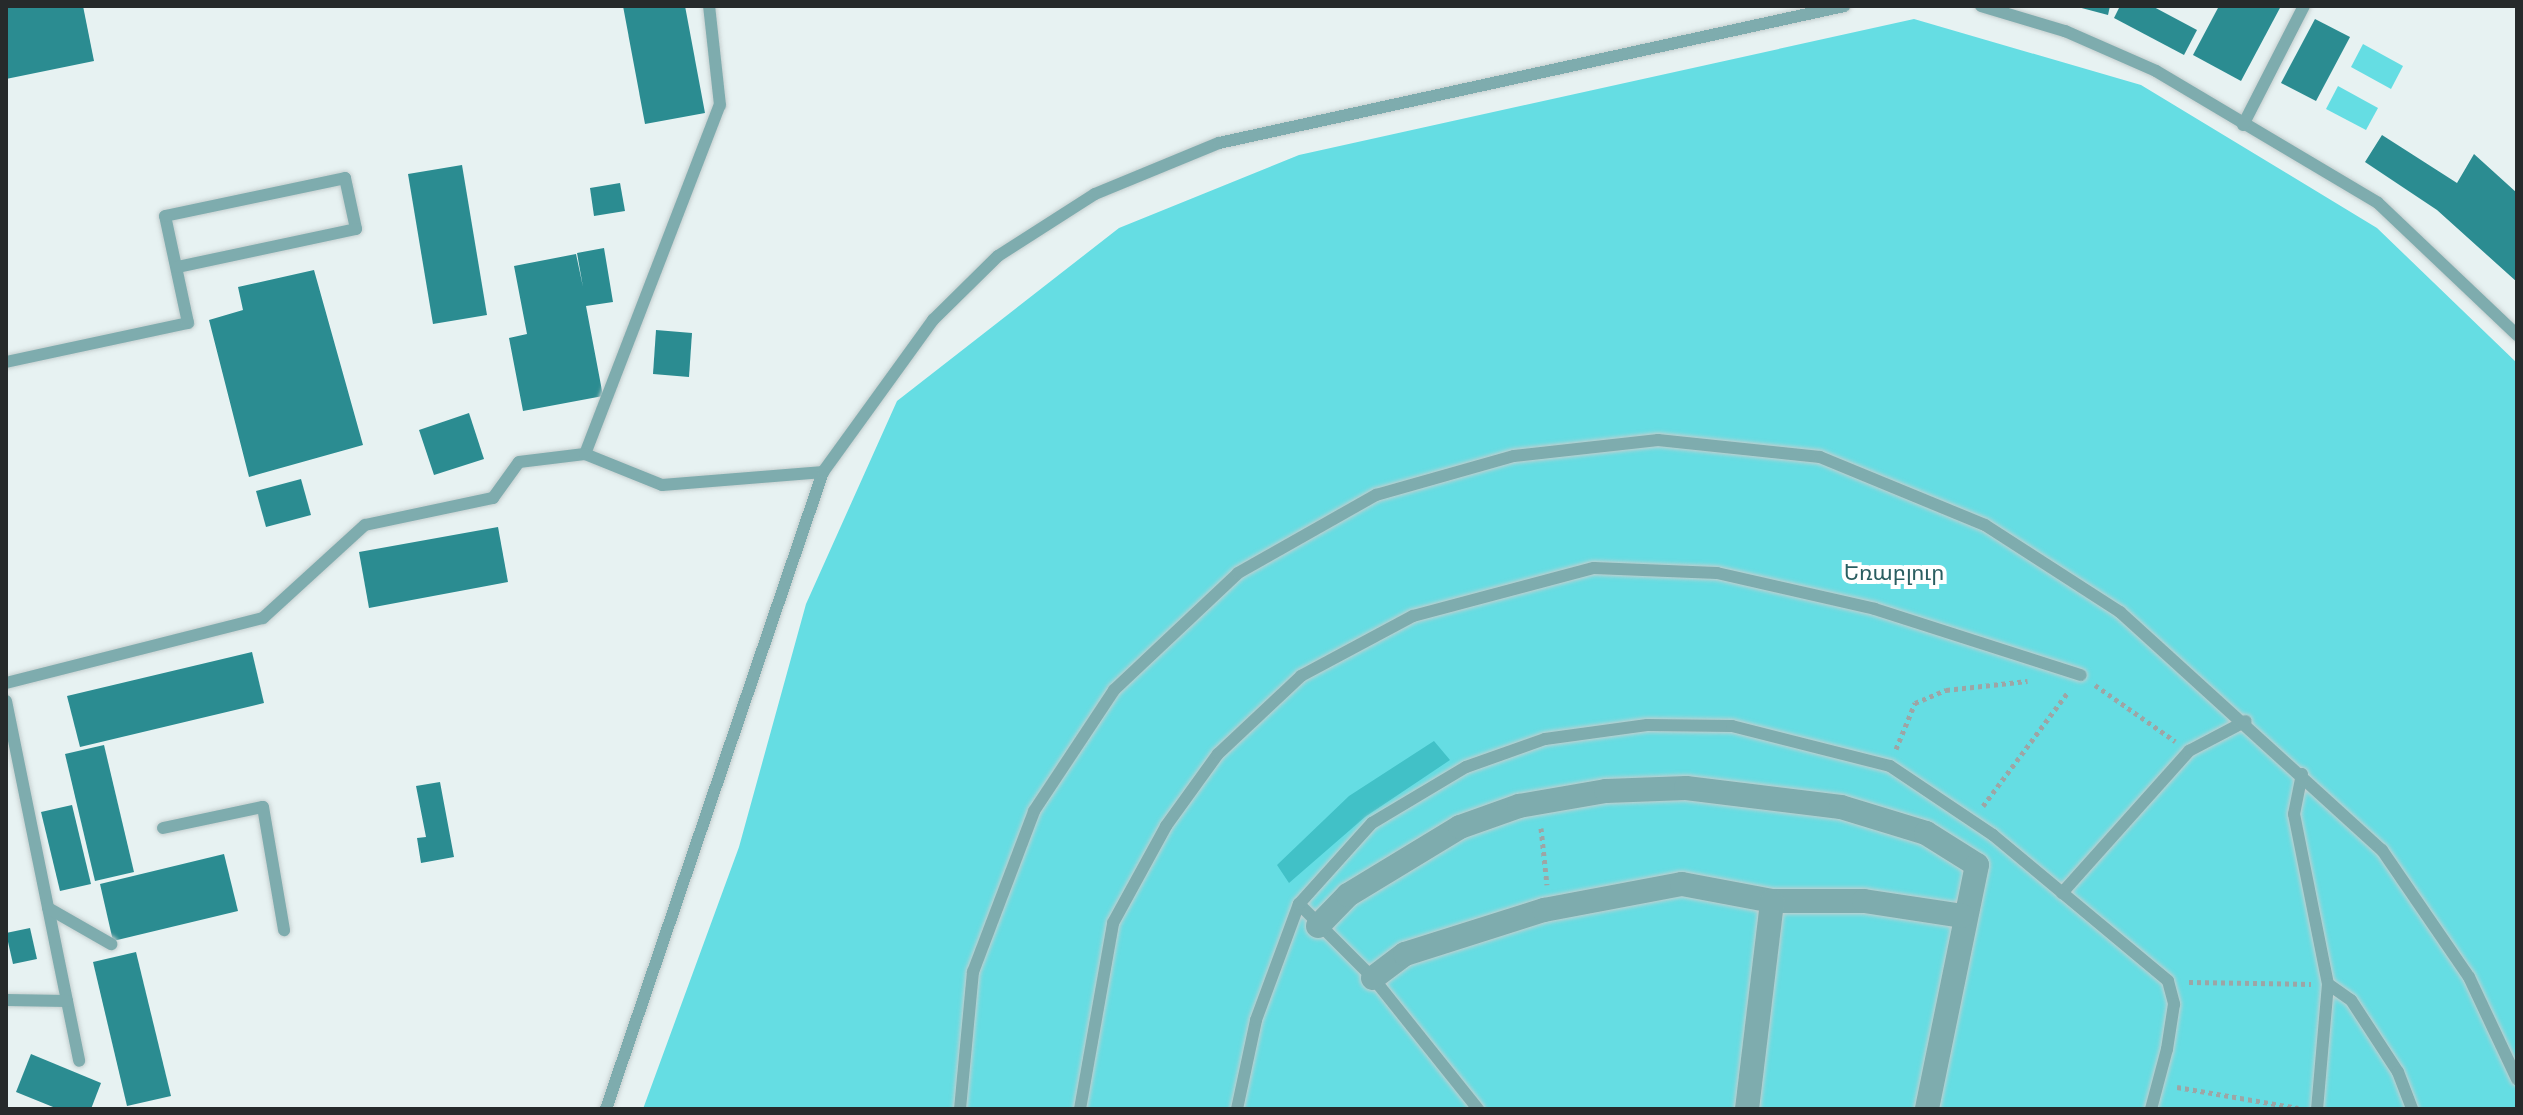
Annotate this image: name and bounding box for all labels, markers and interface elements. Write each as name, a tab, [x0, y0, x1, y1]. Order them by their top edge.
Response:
park label: Եռաբլուր	[1844, 559, 1944, 585]

